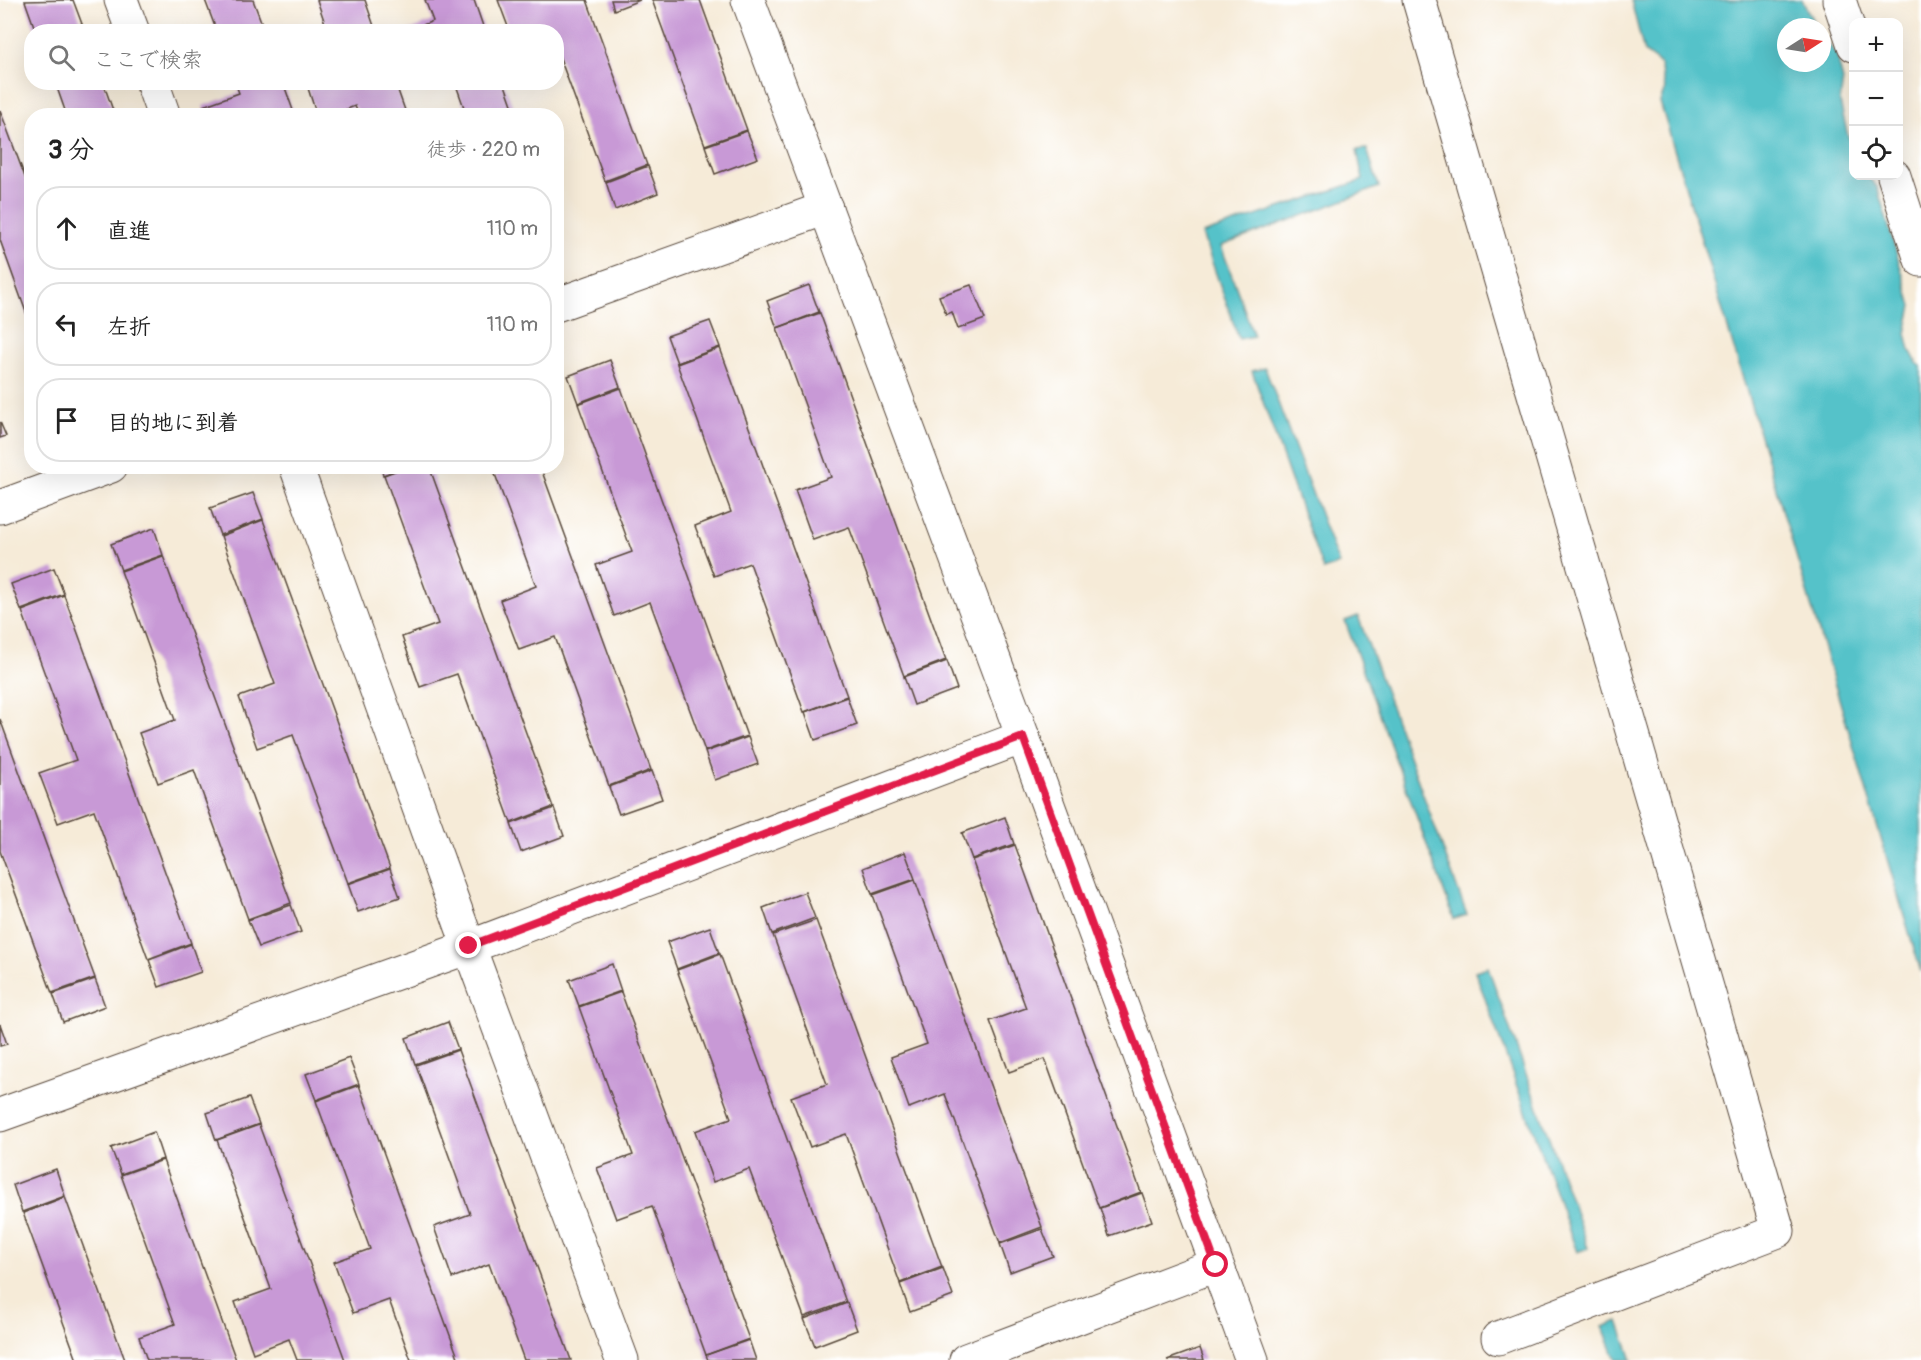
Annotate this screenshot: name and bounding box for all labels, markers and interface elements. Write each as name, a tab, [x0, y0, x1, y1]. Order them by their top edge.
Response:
north arrow	[1777, 18, 1831, 72]
map controls	[1849, 18, 1903, 180]
button: +	[1849, 18, 1903, 72]
search box	[24, 24, 564, 90]
icon: search	[45, 41, 78, 74]
text: ここで検索	[93, 46, 203, 74]
button: −	[1849, 72, 1903, 126]
button: locate	[1849, 126, 1903, 180]
text: 3 分	[48, 134, 94, 166]
text: 徒歩 · 220 m	[427, 137, 540, 162]
icon: ahead	[50, 212, 83, 245]
text: 110 m	[487, 216, 538, 241]
text: 直進	[107, 217, 151, 245]
icon: left	[50, 308, 83, 341]
text: 110 m	[487, 312, 538, 337]
text: 左折	[107, 313, 151, 341]
icon: arrive	[50, 404, 83, 437]
text: 目的地に到着	[107, 409, 239, 437]
route end	[455, 932, 481, 958]
route start	[1202, 1251, 1228, 1277]

